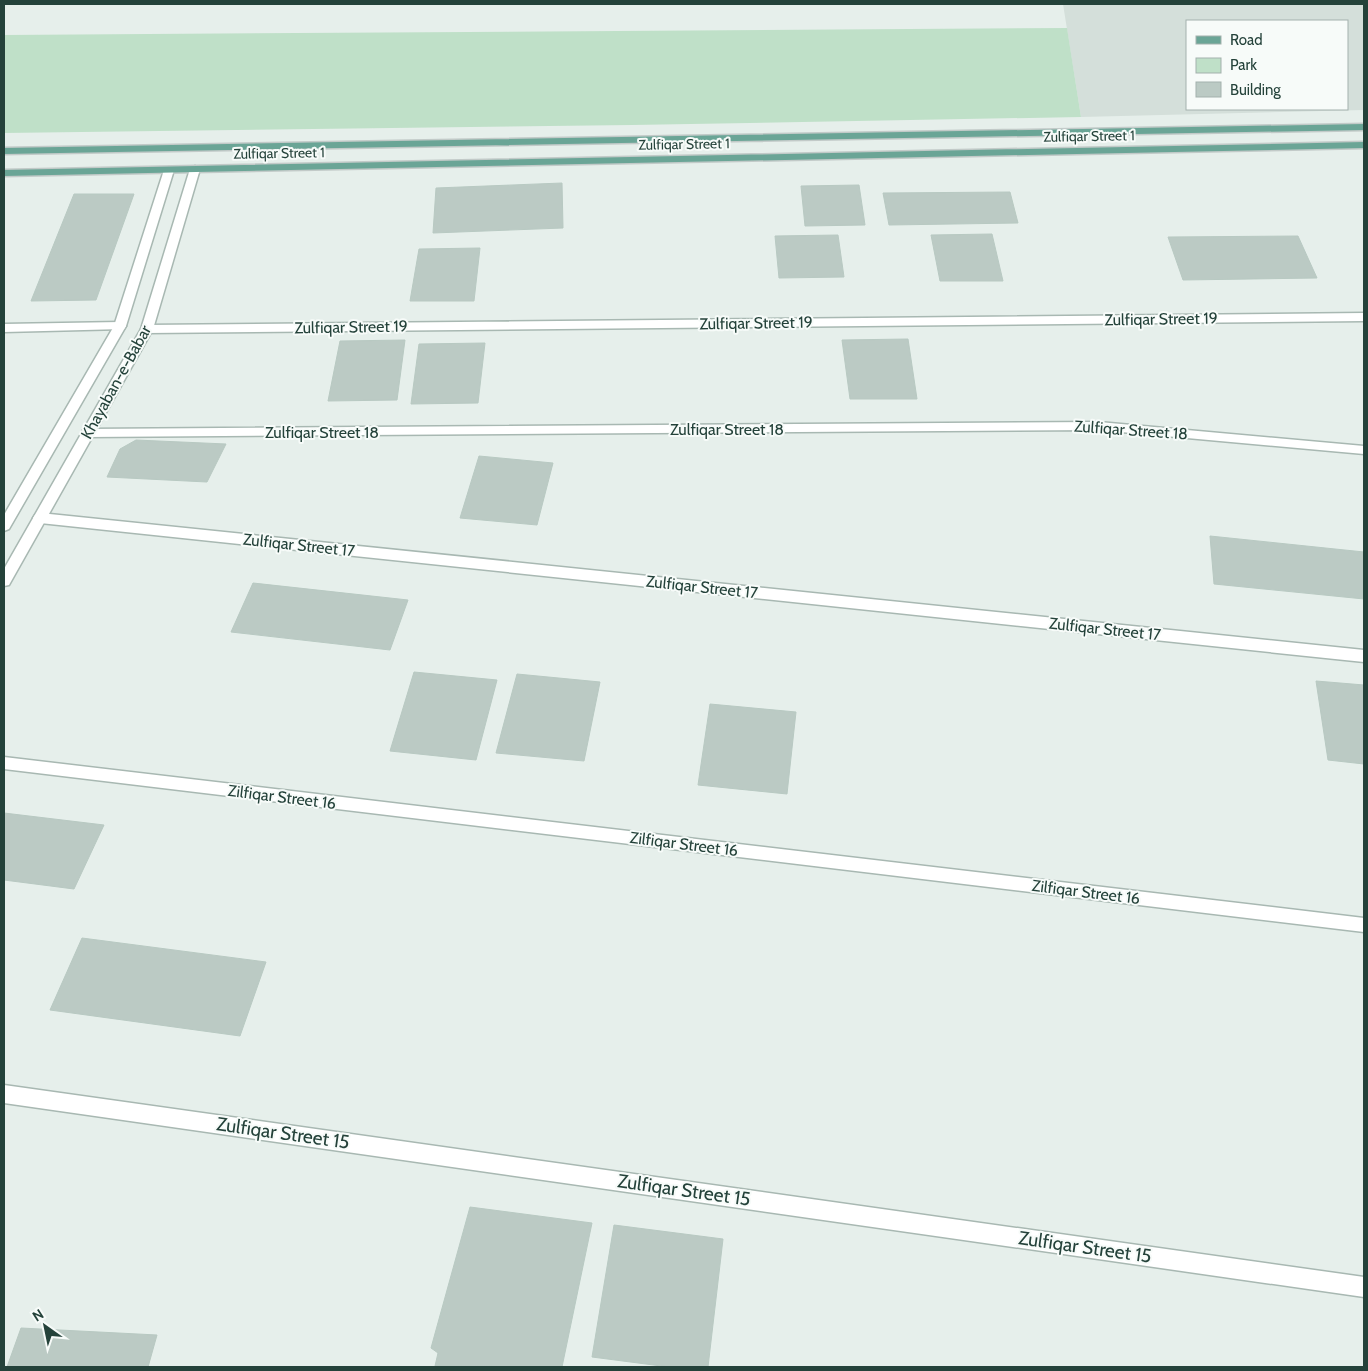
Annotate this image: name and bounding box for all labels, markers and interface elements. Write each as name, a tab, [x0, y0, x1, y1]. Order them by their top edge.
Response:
legend	[1186, 20, 1348, 110]
text: Road	[1230, 31, 1263, 49]
text: Park	[1230, 56, 1257, 74]
text: Building	[1230, 81, 1281, 99]
street label: Zulfiqar Street 1	[1043, 126, 1135, 146]
street label: Zulfiqar Street 1	[638, 134, 730, 154]
street label: Zulfiqar Street 1	[233, 143, 325, 163]
street label: Zulfiqar Street 19	[1104, 309, 1218, 329]
street label: Zulfiqar Street 19	[699, 313, 813, 333]
street label: Zulfiqar Street 19	[294, 317, 408, 337]
street label: Khayaban-e-Babar	[77, 321, 156, 442]
street label: Zulfiqar Street 18	[1073, 417, 1189, 443]
street label: Zulfiqar Street 18	[670, 420, 784, 439]
street label: Zulfiqar Street 18	[265, 423, 379, 442]
street label: Zulfiqar Street 17	[242, 530, 356, 560]
street label: Zulfiqar Street 17	[645, 572, 759, 602]
street label: Zulfiqar Street 17	[1048, 614, 1162, 644]
street label: Zilfiqar Street 16	[227, 781, 337, 813]
street label: Zilfiqar Street 16	[629, 828, 739, 860]
street label: Zilfiqar Street 16	[1031, 876, 1141, 908]
street label: Zulfiqar Street 15	[215, 1112, 351, 1154]
street label: Zulfiqar Street 15	[616, 1169, 752, 1211]
street label: Zulfiqar Street 15	[1017, 1226, 1153, 1268]
north arrow	[20, 1301, 70, 1351]
text: N	[29, 1305, 47, 1325]

